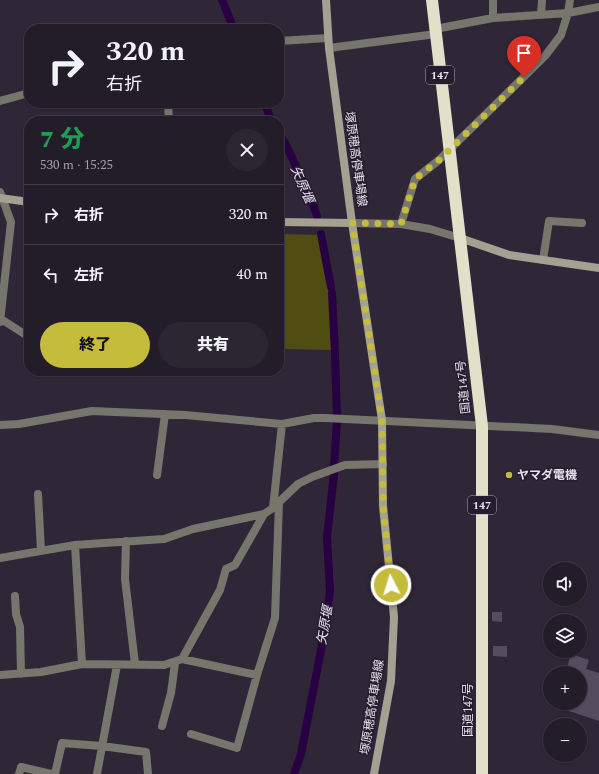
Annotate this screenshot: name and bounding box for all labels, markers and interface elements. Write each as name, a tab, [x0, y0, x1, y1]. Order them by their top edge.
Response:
text: 320 m	[106, 30, 185, 73]
pin	[507, 36, 541, 77]
icon: right	[40, 40, 92, 92]
icon: arrive	[513, 42, 535, 64]
road number: 147	[426, 66, 454, 84]
text: 右折	[106, 71, 142, 98]
street label: 塚原穂高停車場線	[339, 110, 372, 208]
text: 7 分	[40, 122, 84, 158]
button: close	[226, 129, 268, 171]
text: 530 m · 15:25	[40, 155, 113, 175]
water label: 矢原堰	[285, 163, 320, 208]
text: 320 m	[229, 203, 268, 226]
icon: right	[40, 204, 62, 226]
text: 右折	[74, 204, 104, 227]
text: 40 m	[236, 263, 268, 286]
icon: left	[40, 264, 62, 286]
text: 左折	[74, 264, 104, 287]
button: 終了	[40, 322, 150, 368]
button: 共有	[158, 322, 268, 368]
street label: 国道147号	[451, 359, 476, 415]
place label: ヤマダ電機	[517, 466, 577, 485]
marker: ヤマダ電機	[504, 470, 514, 480]
road number: 147	[468, 496, 496, 514]
map controls	[543, 562, 587, 762]
button: sound	[543, 562, 587, 606]
position arrow	[370, 564, 412, 606]
water label: 矢原堰	[312, 602, 339, 646]
button: layers	[543, 614, 587, 658]
street label: 塚原穂高停車場線	[356, 658, 389, 756]
button: +	[543, 666, 587, 710]
street label: 国道147号	[459, 683, 478, 737]
button: −	[543, 718, 587, 762]

